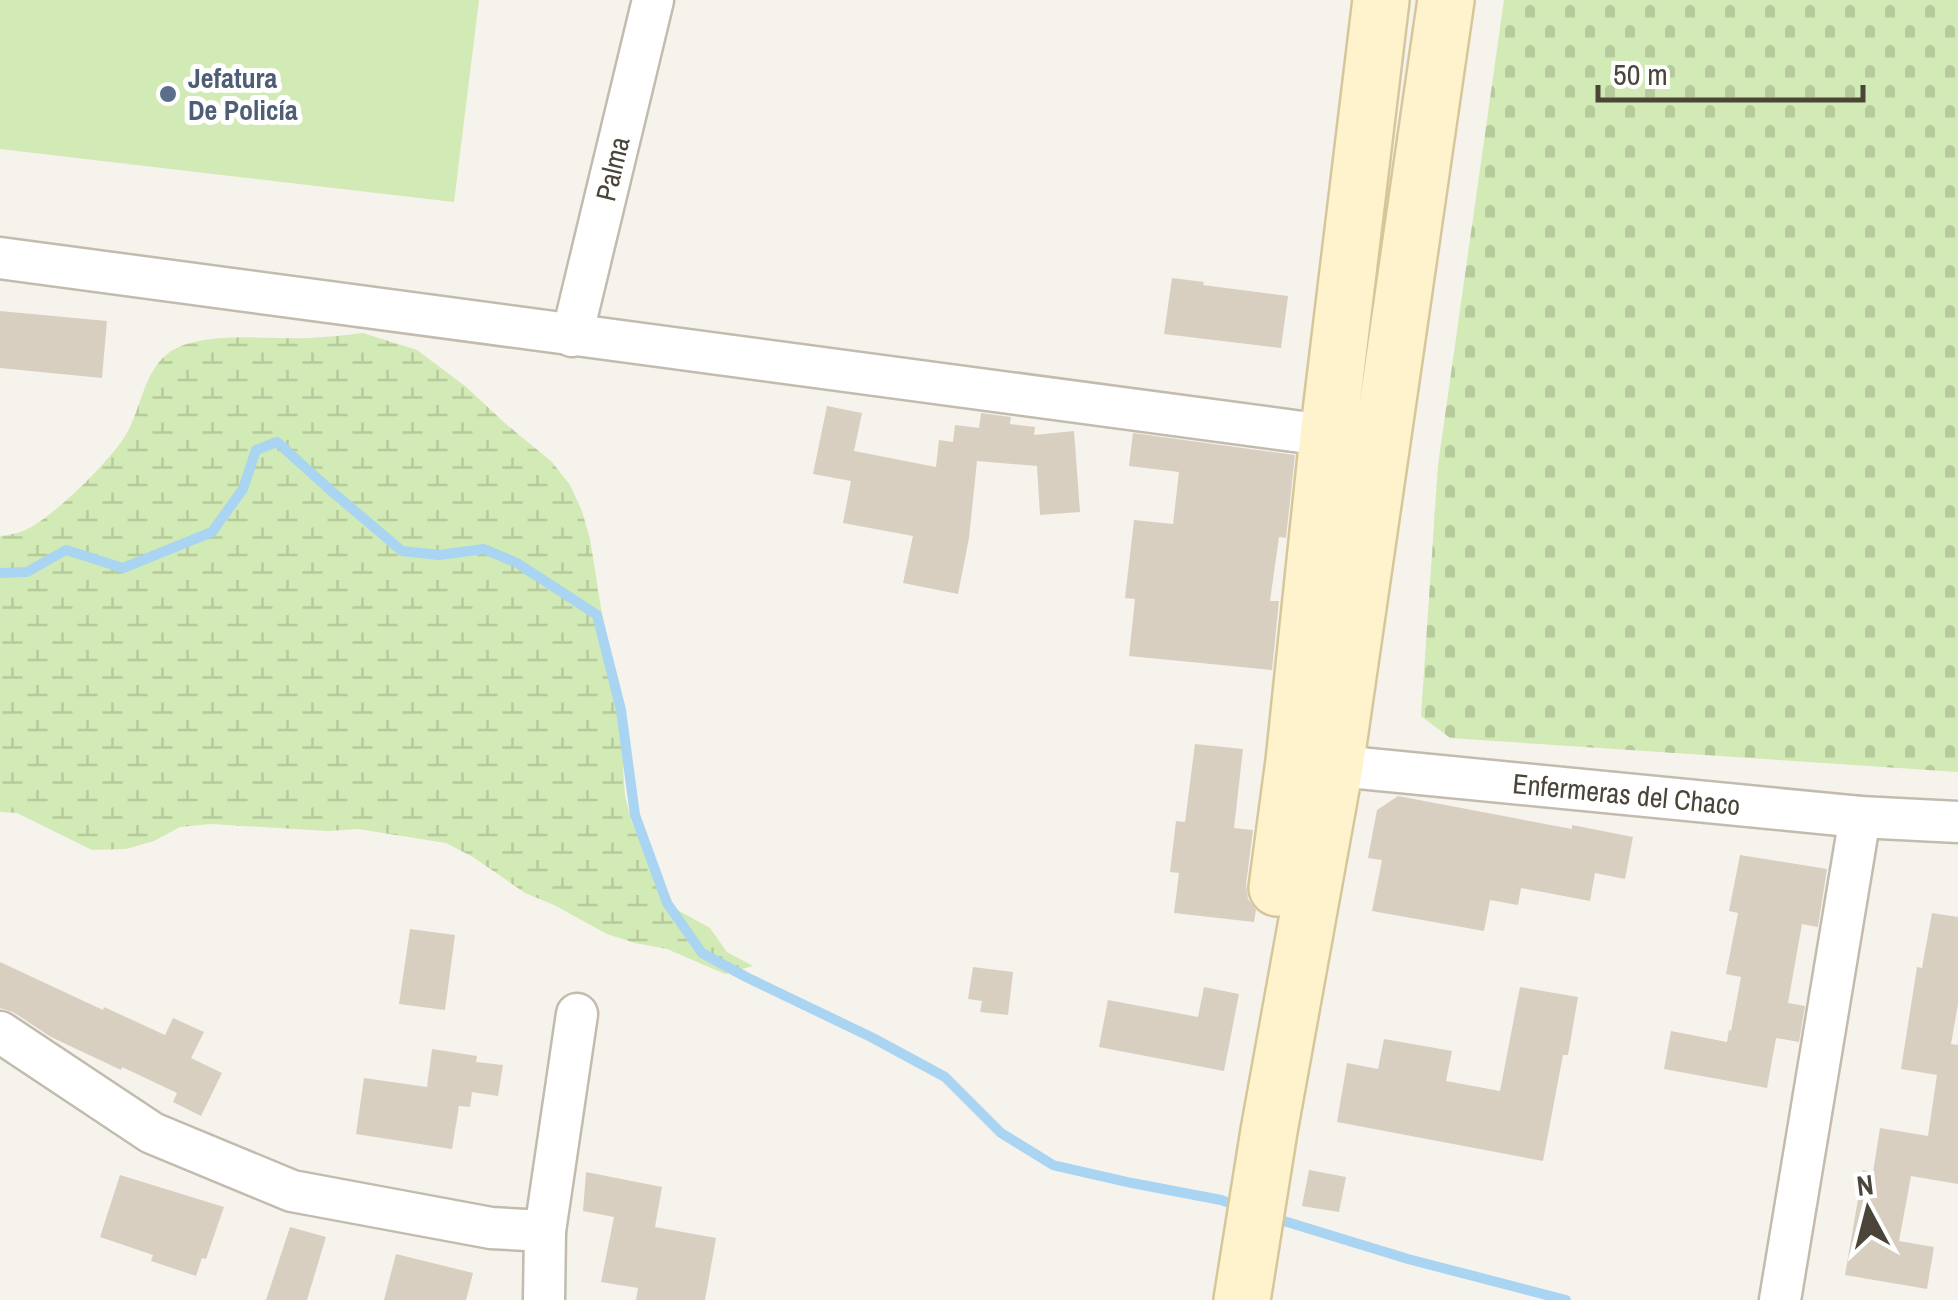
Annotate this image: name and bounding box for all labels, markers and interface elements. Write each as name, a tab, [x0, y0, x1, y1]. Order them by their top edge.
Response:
scale bar	[1598, 40, 1863, 102]
text: 50 m	[1613, 54, 1668, 94]
place label: Jefatura De Policía	[188, 59, 298, 129]
marker: Jefatura De Policía	[157, 83, 179, 105]
street label: Palma	[586, 132, 638, 205]
street label: Enfermeras del Chaco	[1511, 764, 1742, 824]
north arrow	[1818, 1160, 1918, 1260]
text: N	[1854, 1165, 1875, 1205]

